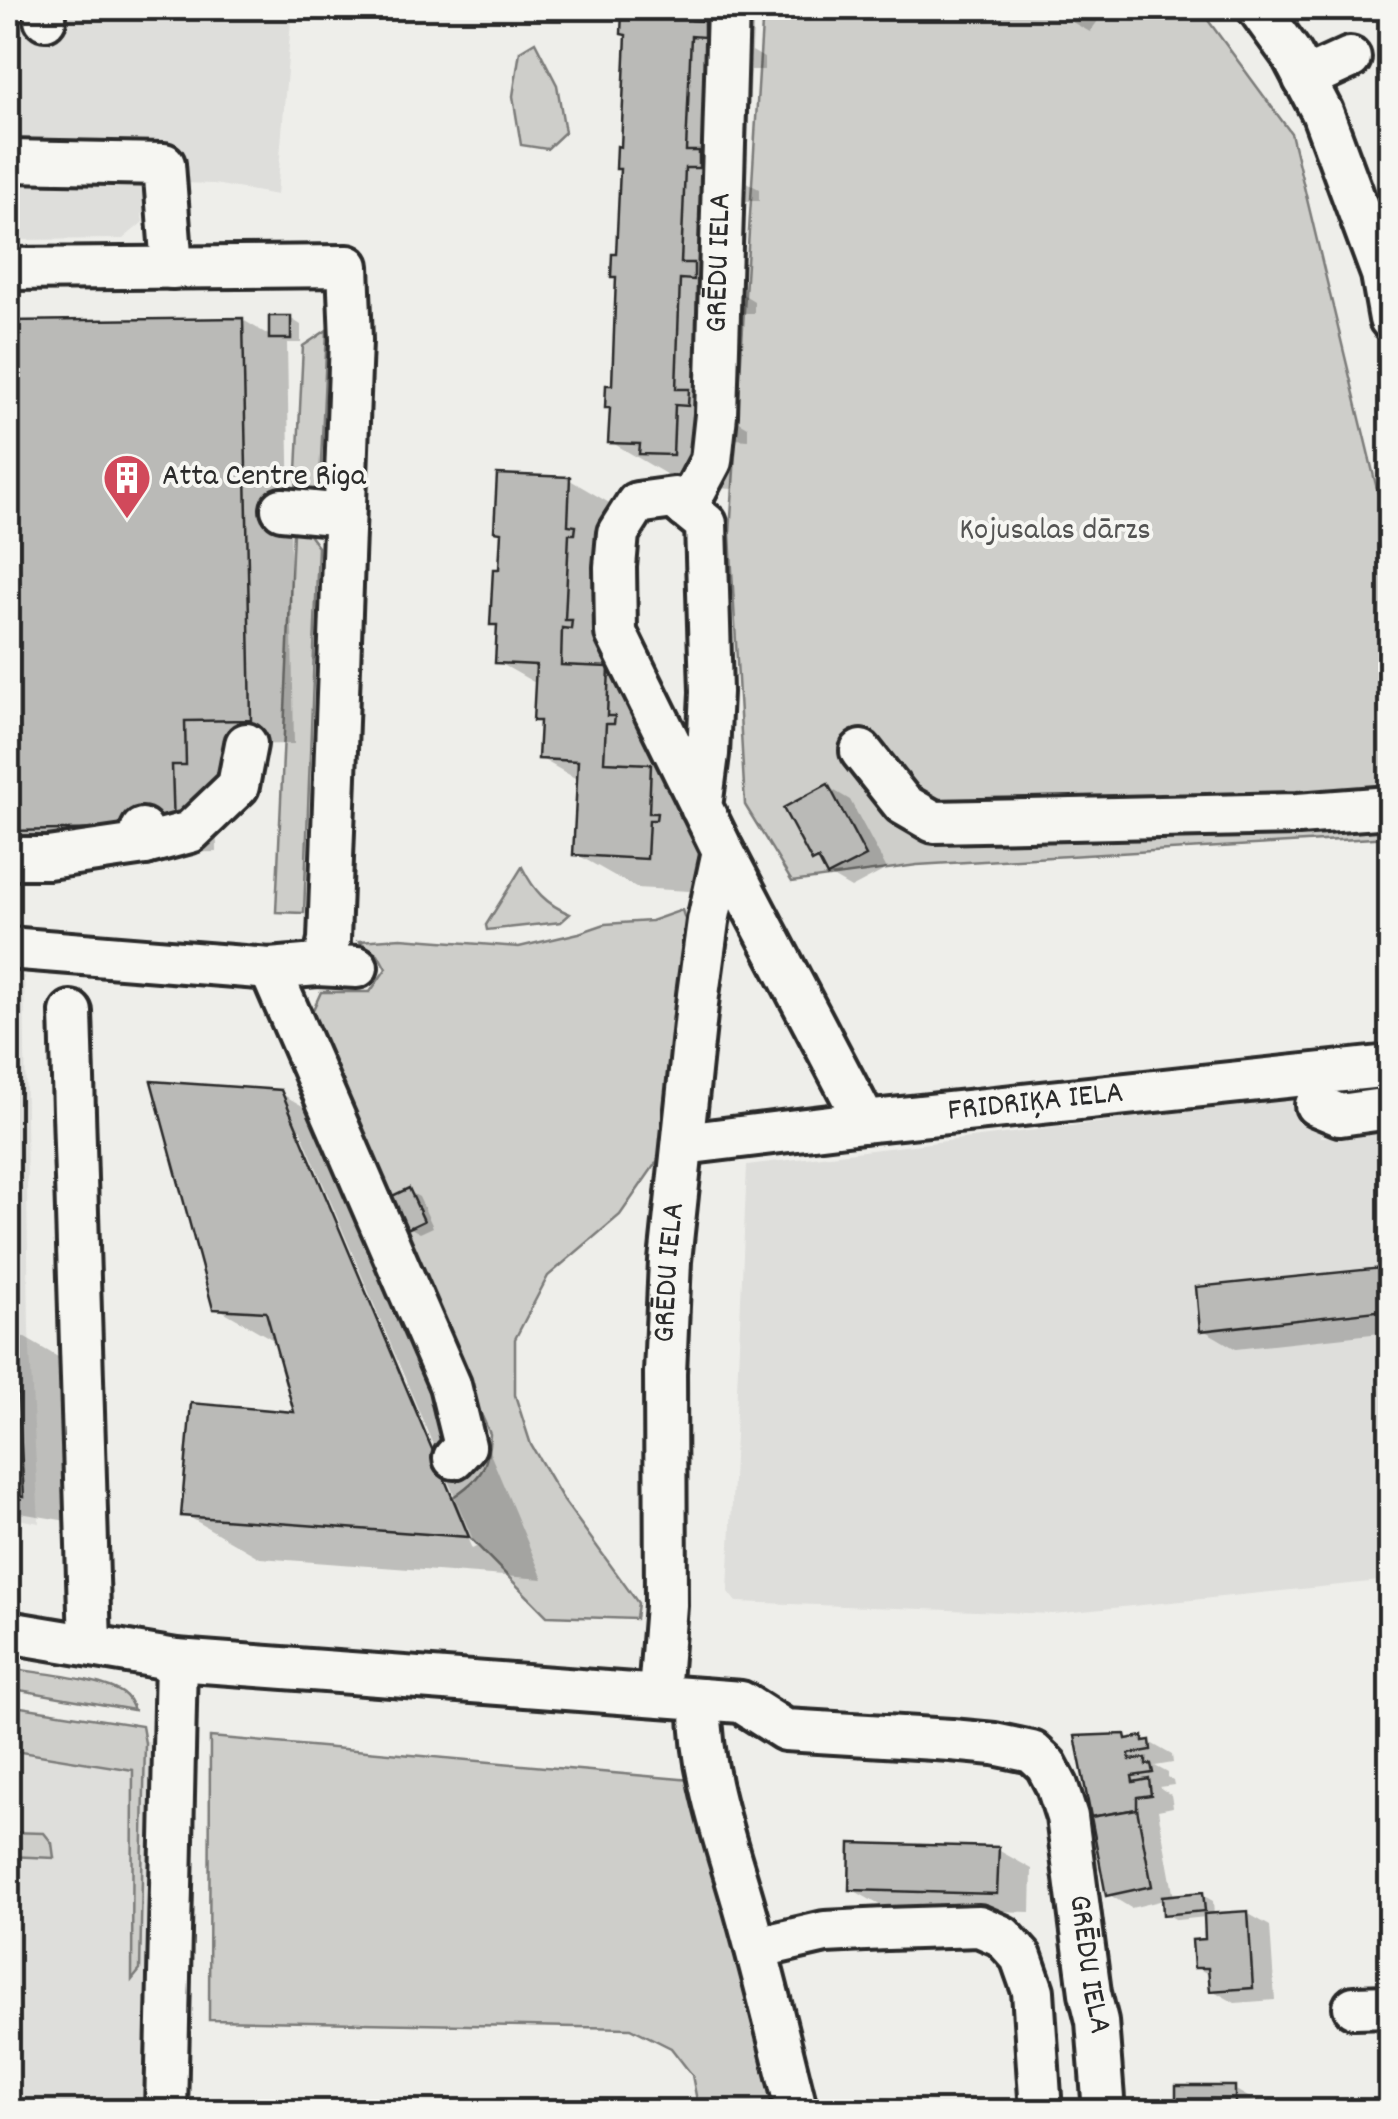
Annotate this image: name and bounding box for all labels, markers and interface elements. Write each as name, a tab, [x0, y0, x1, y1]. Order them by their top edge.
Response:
street label: GRĒDU IELA	[695, 192, 746, 334]
building icon: Atta Centre Riga	[101, 452, 153, 520]
place label: Atta Centre Riga	[162, 455, 367, 501]
park label: Kojusalas dārzs	[959, 509, 1151, 555]
street label: FRIDRIĶA IELA	[946, 1071, 1126, 1136]
street label: GRĒDU IELA	[643, 1200, 699, 1344]
street label: GRĒDU IELA	[1054, 1892, 1121, 2036]

